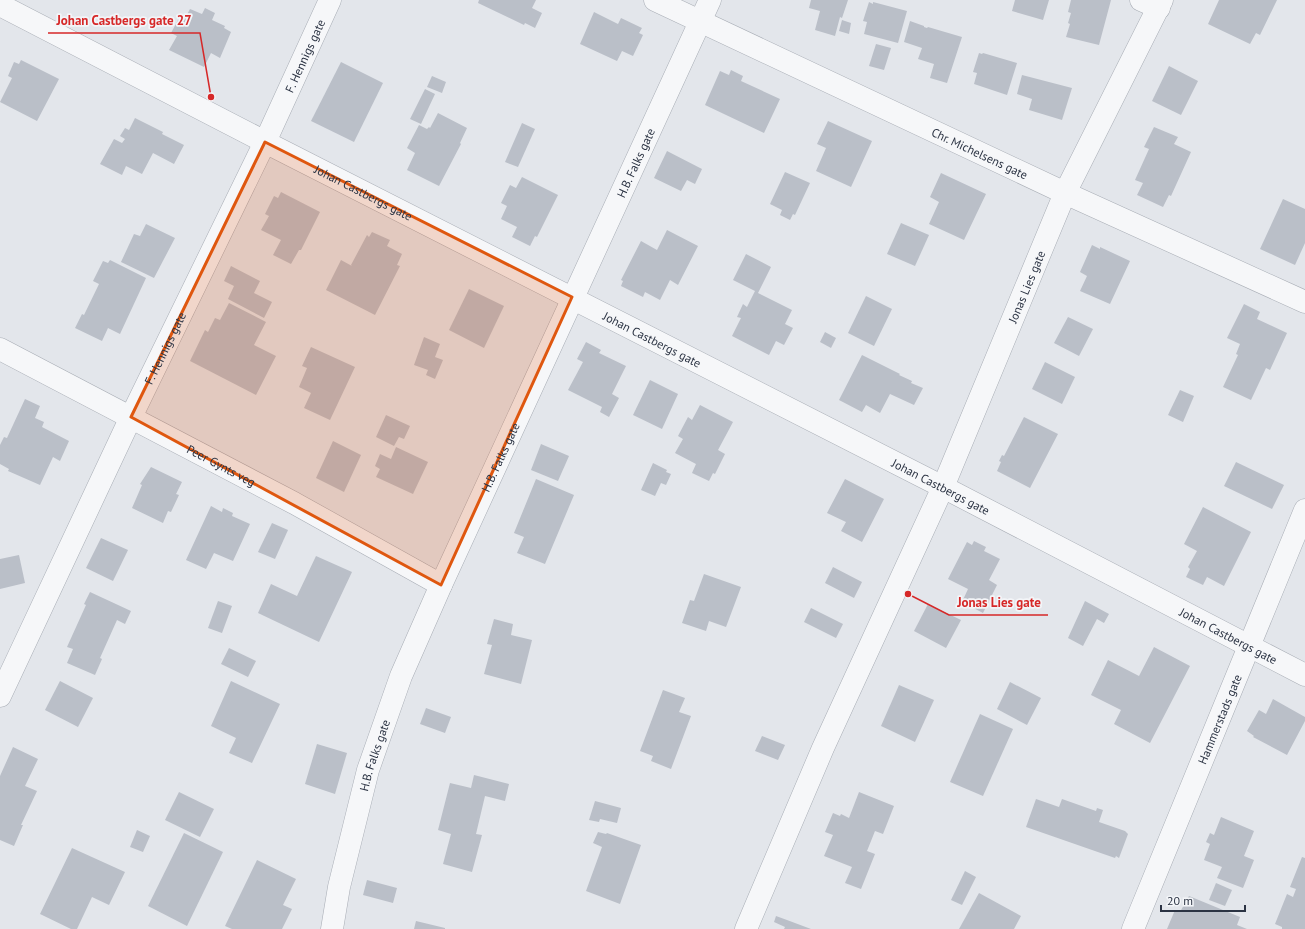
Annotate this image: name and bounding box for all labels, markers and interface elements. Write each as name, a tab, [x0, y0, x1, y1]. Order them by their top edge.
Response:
callout: Johan Castbergs gate 27	[48, 8, 200, 33]
text: Johan Castbergs gate 27	[55, 12, 192, 29]
street label: F. Hennigs gate	[281, 17, 328, 95]
street label: Chr. Michelsens gate	[929, 124, 1030, 182]
street label: H.B. Falks gate	[613, 126, 658, 200]
street label: Johan Castbergs gate	[311, 161, 415, 223]
street label: Jonas Lies gate	[1004, 248, 1048, 326]
street label: Johan Castbergs gate	[600, 308, 704, 370]
street label: F. Hennigs gate	[141, 309, 189, 387]
street label: H.B. Falks gate	[477, 420, 522, 494]
street label: Peer Gynts veg	[185, 441, 258, 489]
street label: Johan Castbergs gate	[889, 454, 993, 518]
callout: Jonas Lies gate	[949, 590, 1048, 615]
text: Jonas Lies gate	[956, 594, 1041, 611]
street label: Johan Castbergs gate	[1177, 603, 1280, 667]
street label: Hammerstads gate	[1194, 672, 1244, 766]
street label: H.B. Falks gate	[356, 717, 393, 793]
scale bar	[1161, 887, 1245, 913]
text: 20 m	[1167, 893, 1193, 908]

